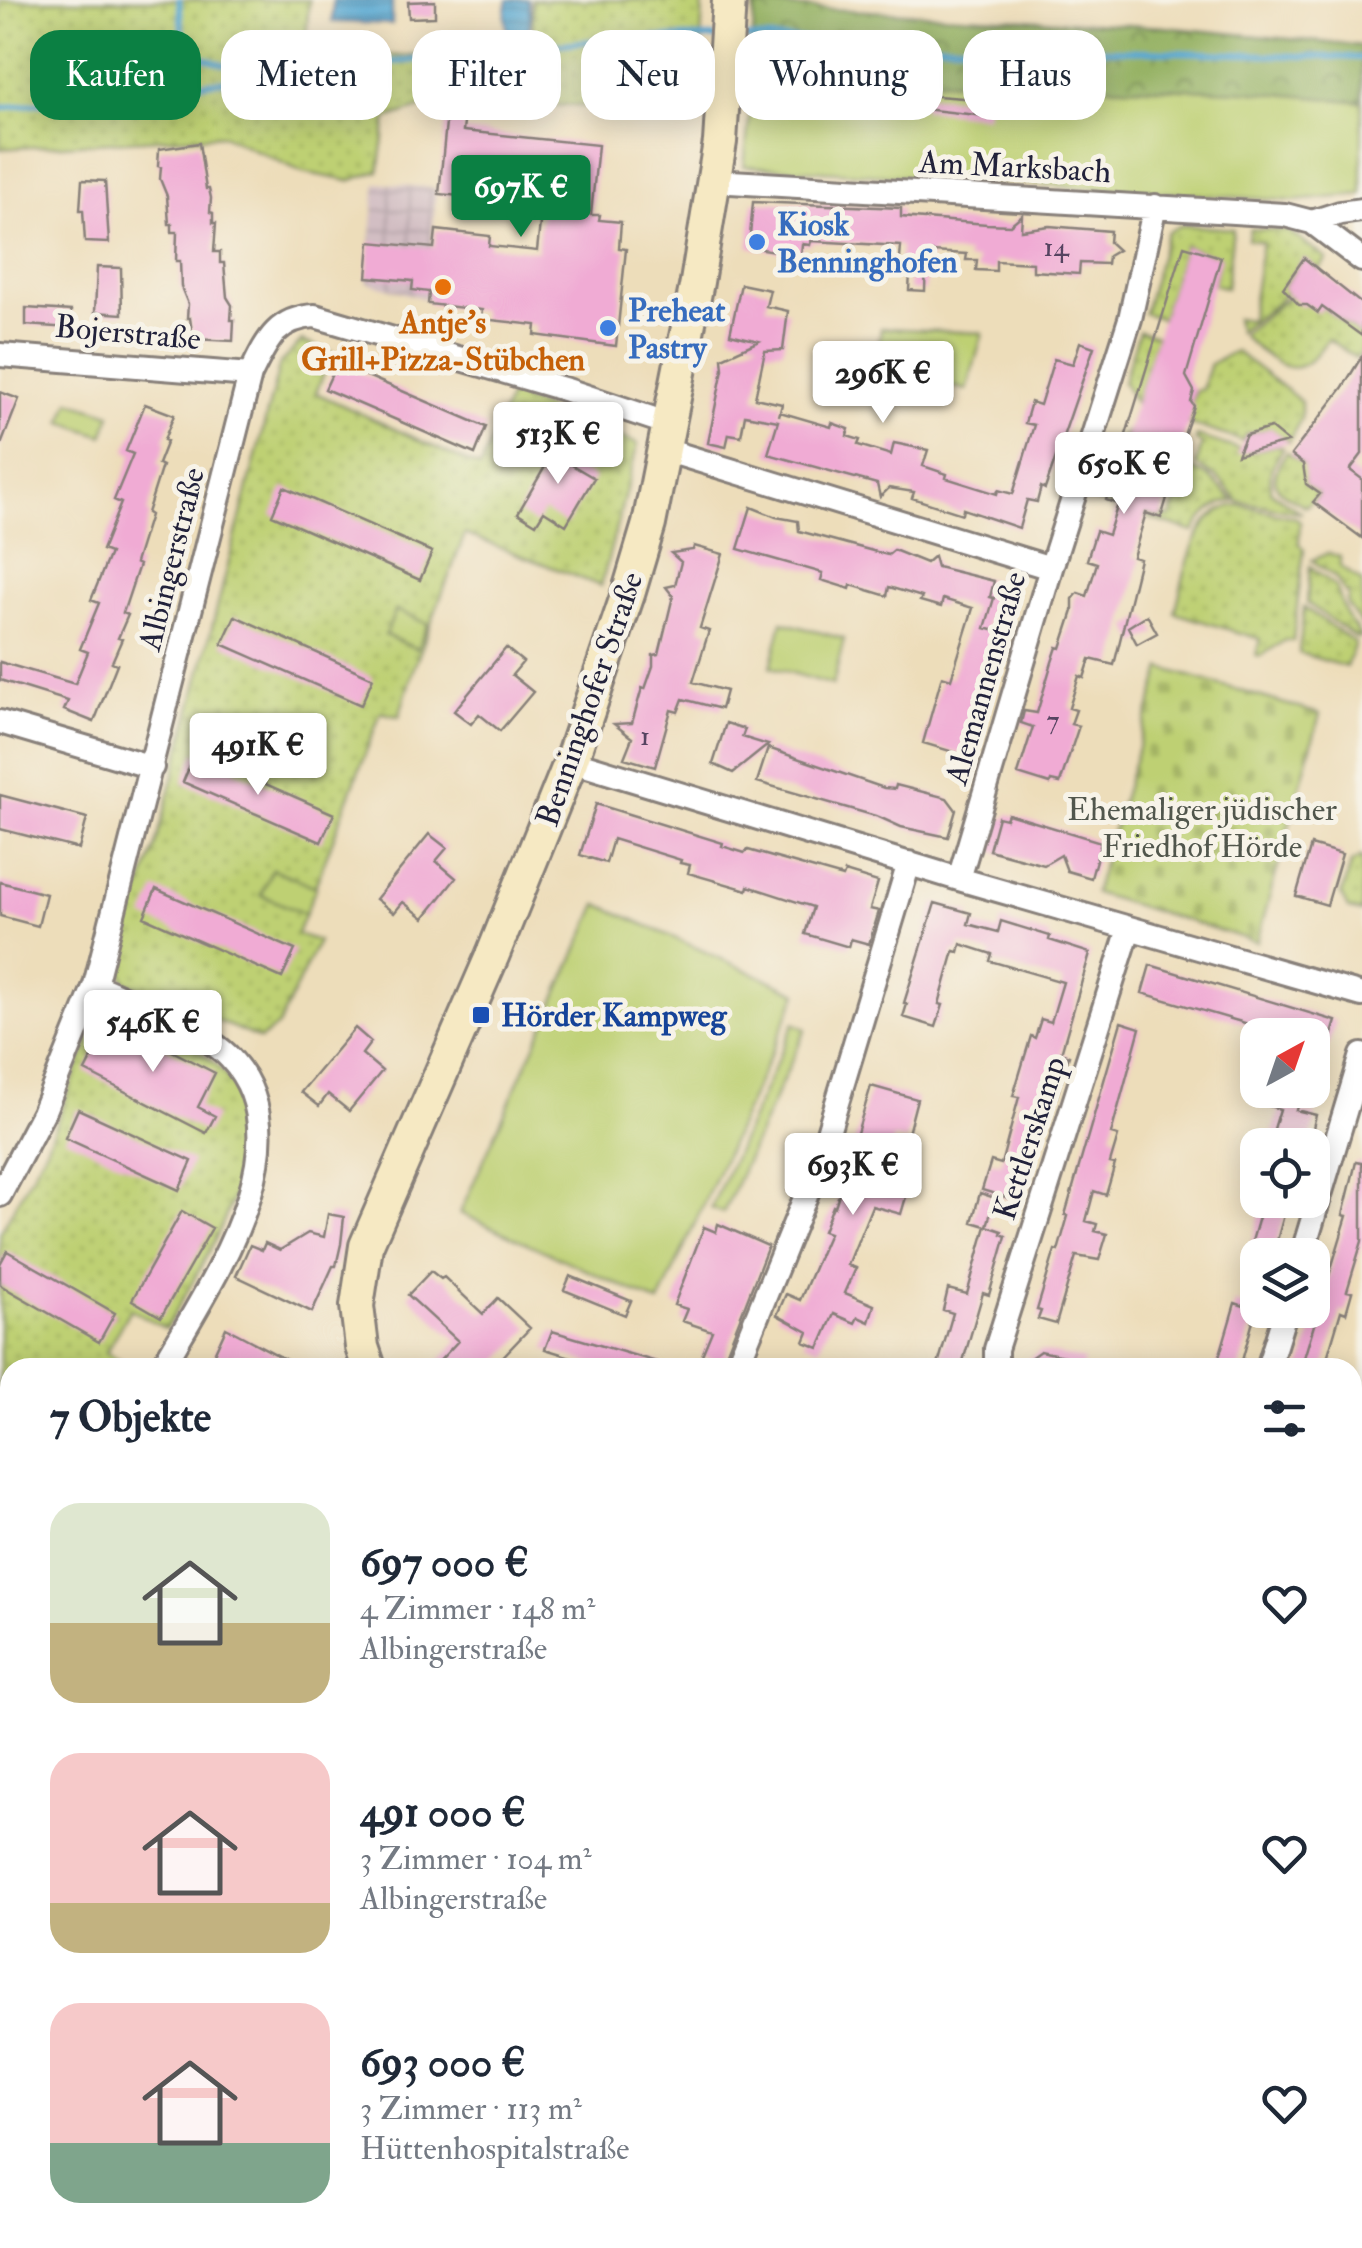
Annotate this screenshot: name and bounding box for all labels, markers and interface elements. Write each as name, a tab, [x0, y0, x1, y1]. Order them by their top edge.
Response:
chip: Kaufen	[30, 30, 201, 120]
chip: Mieten	[221, 30, 392, 120]
chip: Filter	[412, 30, 561, 120]
chip: Neu	[581, 30, 715, 120]
chip: Wohnung	[735, 30, 943, 120]
chip: Haus	[963, 30, 1106, 120]
street label: Am Marksbach	[917, 142, 1112, 192]
pin: 697K €	[440, 155, 602, 240]
text: 697K €	[473, 167, 569, 207]
place label: Kiosk Benninghofen	[777, 205, 958, 282]
house number: 14	[1043, 230, 1070, 265]
marker: Kiosk Benninghofen	[746, 231, 768, 253]
marker: Antje's Grill+Pizza-Stübchen	[432, 276, 454, 298]
place label: Preheat Pastry	[628, 291, 726, 368]
place label: Antje's Grill+Pizza-Stübchen	[301, 303, 586, 380]
street label: Bojerstraße	[53, 307, 202, 359]
marker: Preheat Pastry	[597, 317, 619, 339]
pin: 296K €	[802, 341, 964, 426]
text: 296K €	[835, 353, 931, 393]
pin: 513K €	[477, 402, 639, 487]
text: 513K €	[515, 414, 601, 454]
pin: 650K €	[1043, 432, 1205, 517]
text: 650K €	[1077, 444, 1171, 484]
street label: Albingerstraße	[130, 464, 214, 656]
street label: Benninghofer Straße	[528, 567, 652, 832]
street label: Alemannenstraße	[936, 567, 1035, 790]
house number: 7	[1047, 703, 1060, 738]
pin: 491K €	[177, 713, 339, 798]
house number: 1	[640, 719, 650, 754]
text: 491K €	[212, 725, 304, 765]
park label: Ehemaliger jüdischer Friedhof Hörde	[1067, 790, 1337, 867]
pin: 546K €	[72, 990, 234, 1075]
place label: Hörder Kampweg	[501, 996, 728, 1036]
text: 546K €	[106, 1002, 200, 1042]
marker: Hörder Kampweg	[470, 1004, 492, 1026]
north arrow	[1240, 1018, 1330, 1108]
map controls	[1240, 1018, 1330, 1328]
street label: Kettlerskamp	[985, 1052, 1075, 1225]
button: locate	[1240, 1128, 1330, 1218]
pin: 693K €	[772, 1133, 934, 1218]
text: 693K €	[807, 1145, 899, 1185]
button: layers	[1240, 1238, 1330, 1328]
icon: filters	[1257, 1391, 1312, 1446]
text: 7 Objekte	[50, 1392, 211, 1444]
text: 697 000 €	[360, 1537, 529, 1589]
icon: home	[130, 1543, 250, 1663]
icon: heart	[1257, 1576, 1312, 1631]
text: 4 Zimmer · 148 m²	[360, 1589, 595, 1629]
text: Albingerstraße	[360, 1629, 547, 1669]
text: 491 000 €	[360, 1787, 526, 1839]
icon: home	[130, 1793, 250, 1913]
icon: heart	[1257, 1826, 1312, 1881]
text: 3 Zimmer · 104 m²	[360, 1839, 591, 1879]
text: Albingerstraße	[360, 1879, 547, 1919]
text: 693 000 €	[360, 2037, 526, 2089]
icon: home	[130, 2043, 250, 2163]
icon: heart	[1257, 2076, 1312, 2131]
text: 3 Zimmer · 113 m²	[360, 2089, 582, 2129]
text: Hüttenhospitalstraße	[360, 2129, 629, 2169]

